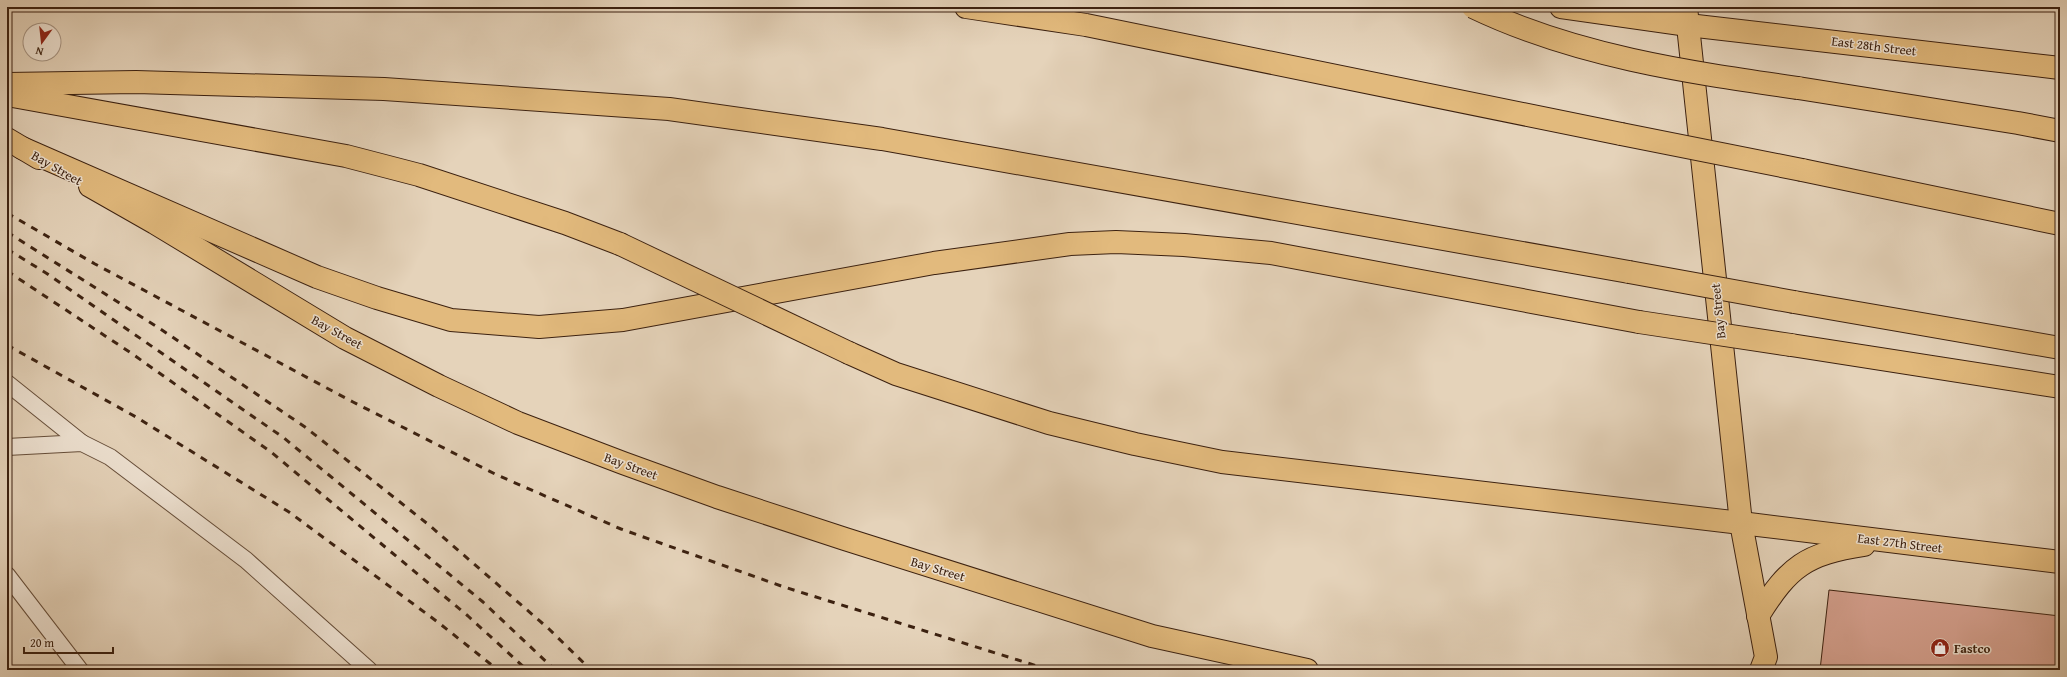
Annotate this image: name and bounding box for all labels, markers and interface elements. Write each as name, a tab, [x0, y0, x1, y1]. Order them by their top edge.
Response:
north arrow	[22, 22, 62, 62]
street label: East 28th Street	[1830, 31, 1918, 61]
text: N	[33, 43, 45, 60]
street label: Bay Street	[28, 146, 86, 190]
street label: Bay Street	[1706, 282, 1730, 340]
street label: Bay Street	[308, 310, 366, 354]
street label: Bay Street	[602, 448, 661, 485]
street label: East 27th Street	[1856, 528, 1944, 558]
street label: Bay Street	[909, 552, 968, 586]
scale bar	[24, 629, 113, 655]
text: 20 m	[30, 634, 54, 651]
shop icon: Fastco	[1929, 637, 1951, 659]
place label: Fastco	[1954, 639, 1990, 658]

